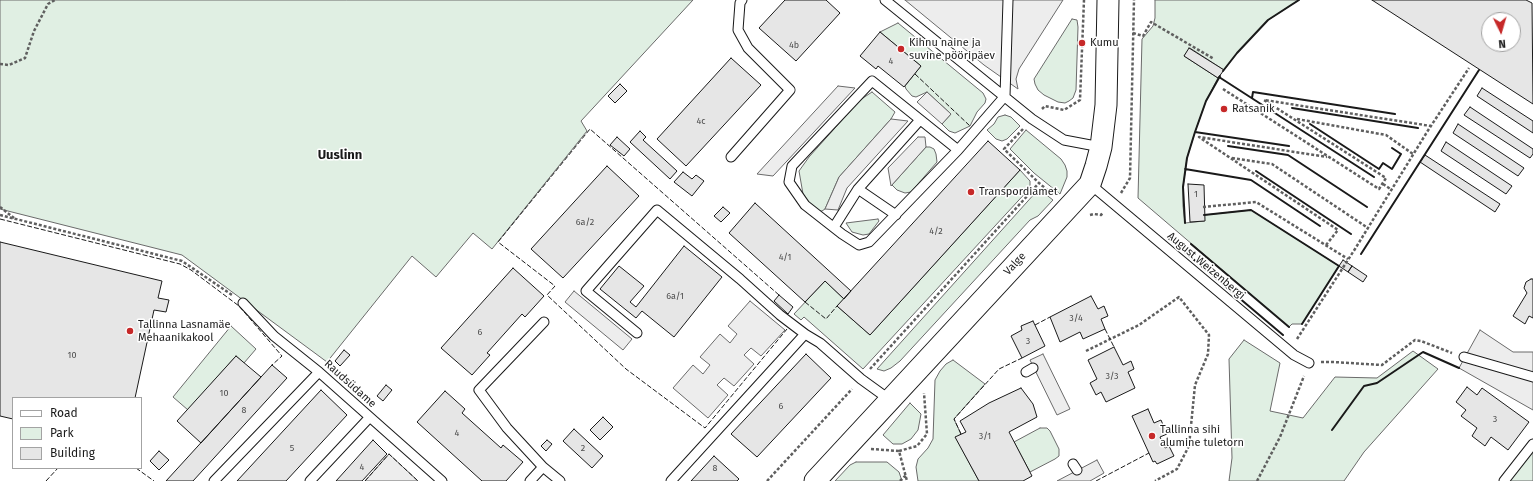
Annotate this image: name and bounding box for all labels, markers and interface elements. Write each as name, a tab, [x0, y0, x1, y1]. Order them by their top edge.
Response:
north arrow	[1481, 12, 1521, 52]
place label: Kihnu naine ja suvine pööripäev	[909, 36, 995, 62]
place label: Kumu	[1090, 36, 1119, 50]
text: N	[1498, 37, 1506, 50]
marker: Kumu	[1077, 38, 1087, 48]
house number: 4b	[789, 40, 799, 50]
marker: Kihnu naine ja suvine pööripäev	[896, 44, 906, 54]
house number: 4	[889, 56, 893, 66]
place label: Ratsanik	[1232, 102, 1275, 116]
marker: Ratsanik	[1219, 104, 1229, 114]
house number: 4c	[696, 116, 706, 126]
district label: Uuslinn	[318, 147, 362, 163]
place label: Transpordiamet	[979, 185, 1058, 199]
marker: Transpordiamet	[966, 187, 976, 197]
house number: 1	[1194, 189, 1198, 199]
house number: 6a/2	[576, 217, 594, 227]
house number: 4/2	[929, 226, 943, 236]
street label: August Weizenbergi	[1164, 230, 1248, 302]
street label: Valge	[1001, 250, 1029, 278]
house number: 4/1	[779, 252, 791, 262]
house number: 6a/1	[666, 291, 684, 301]
house number: 3/4	[1069, 313, 1083, 323]
place label: Tallinna Lasnamäe Mehaanikakool	[138, 318, 231, 344]
marker: Tallinna Lasnamäe Mehaanikakool	[125, 326, 135, 336]
house number: 6	[478, 327, 482, 337]
house number: 3	[1026, 336, 1030, 346]
house number: 10	[68, 350, 76, 360]
street label: Raudsüdame	[321, 357, 379, 411]
house number: 3/3	[1105, 371, 1119, 381]
house number: 10	[220, 388, 228, 398]
legend	[12, 397, 142, 469]
house number: 6	[779, 401, 783, 411]
house number: 8	[242, 405, 246, 415]
text: Road	[50, 406, 78, 420]
house number: 3	[1493, 414, 1497, 424]
place label: Tallinna sihi alumine tuletorn	[1160, 423, 1244, 449]
text: Park	[50, 426, 74, 440]
house number: 4	[455, 428, 459, 438]
house number: 3/1	[979, 431, 991, 441]
marker: Tallinna sihi alumine tuletorn	[1147, 431, 1157, 441]
house number: 5	[290, 443, 294, 453]
house number: 2	[581, 443, 585, 453]
text: Building	[50, 446, 95, 460]
house number: 4	[360, 462, 364, 472]
house number: 8	[713, 463, 717, 473]

